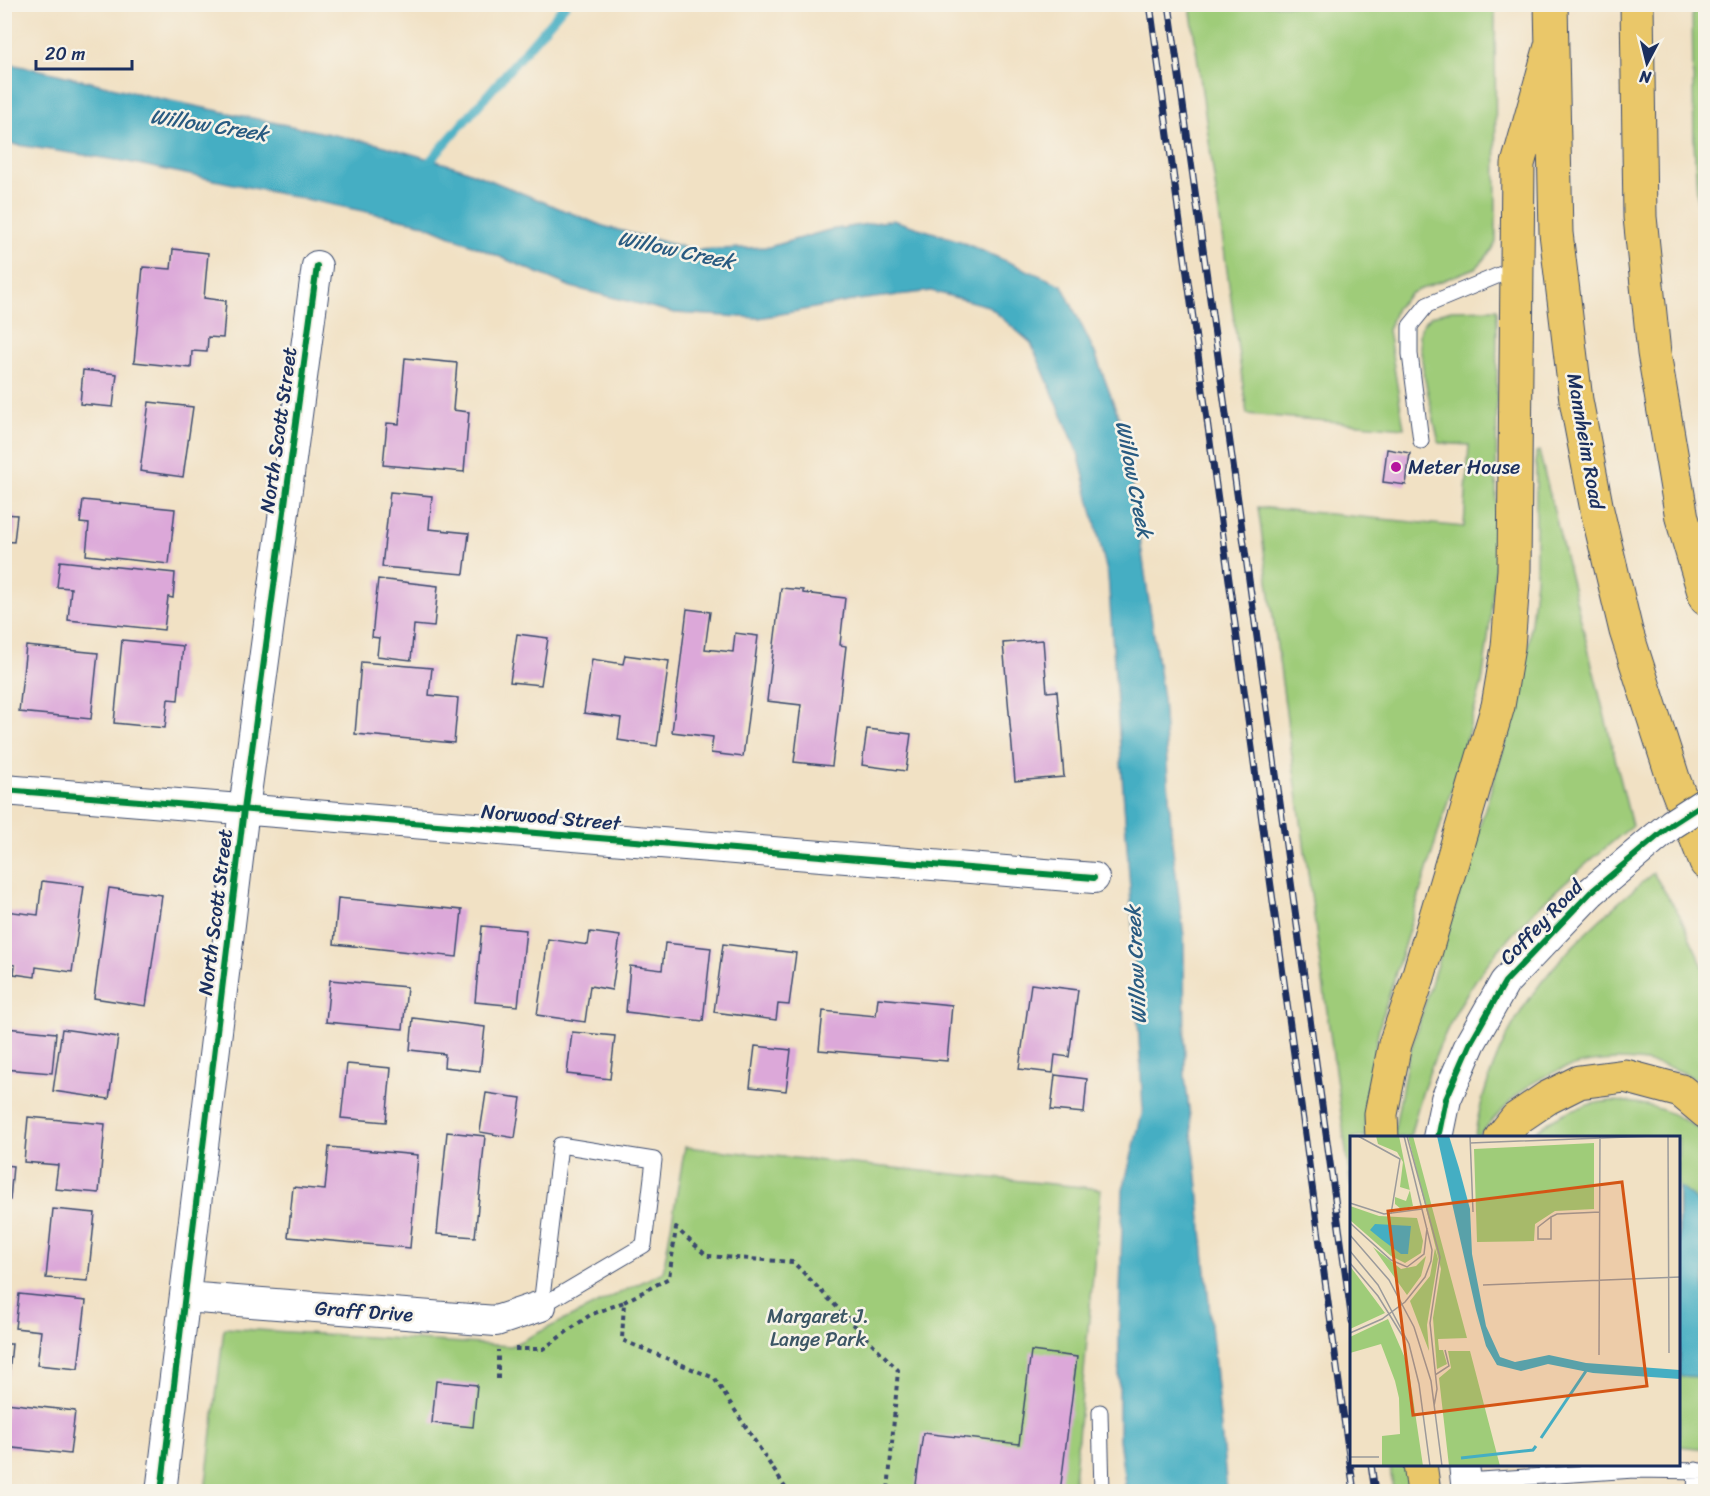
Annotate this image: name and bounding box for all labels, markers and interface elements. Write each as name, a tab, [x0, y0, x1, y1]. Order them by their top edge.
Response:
scale bar	[36, 33, 132, 71]
north arrow	[1617, 33, 1677, 93]
text: 20 m	[45, 38, 85, 70]
text: N	[1637, 62, 1653, 93]
water label: Willow Creek	[148, 97, 273, 153]
water label: Willow Creek	[614, 219, 741, 281]
street label: North Scott Street	[250, 345, 308, 515]
street label: Mannheim Road	[1556, 370, 1615, 513]
water label: Willow Creek	[1104, 417, 1164, 544]
place label: Meter House	[1408, 450, 1520, 485]
marker: Meter House	[1389, 460, 1403, 474]
street label: Norwood Street	[480, 794, 623, 841]
street label: North Scott Street	[188, 827, 243, 997]
street label: Coffey Road	[1491, 870, 1593, 974]
water label: Willow Creek	[1114, 902, 1158, 1025]
inset map	[1350, 1136, 1680, 1466]
street label: Graff Drive	[314, 1291, 415, 1332]
park label: Margaret J. Lange Park	[767, 1299, 869, 1357]

